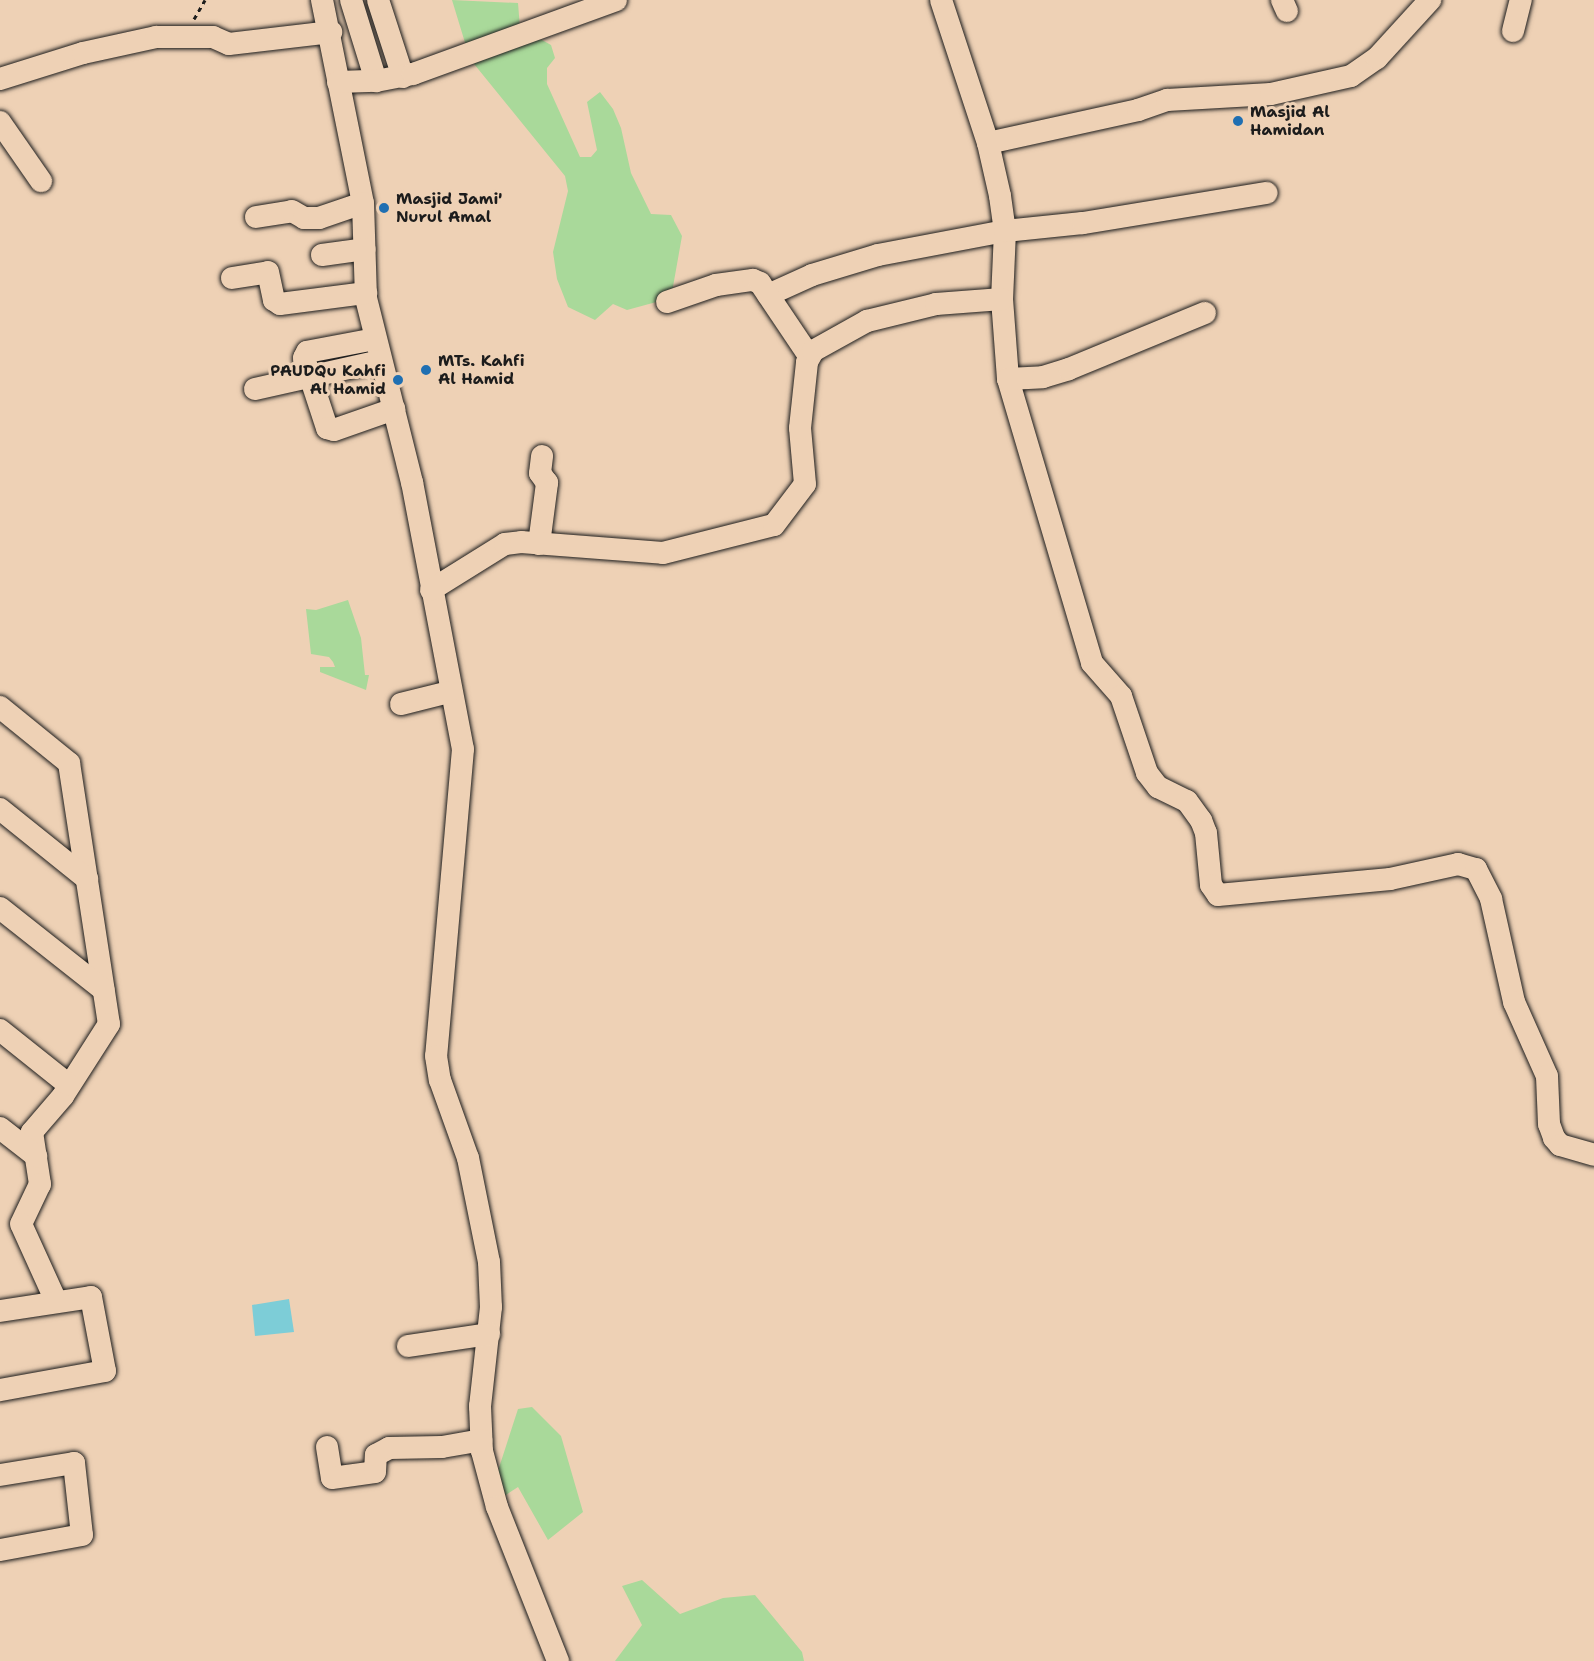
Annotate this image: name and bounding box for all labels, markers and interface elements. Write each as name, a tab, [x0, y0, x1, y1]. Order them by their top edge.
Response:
place label: Masjid Al Hamidan	[1250, 102, 1330, 140]
marker: Masjid Al Hamidan	[1231, 114, 1245, 128]
place label: Masjid Jami' Nurul Amal	[396, 189, 503, 227]
marker: Masjid Jami' Nurul Amal	[377, 201, 391, 215]
place label: MTs. Kahfi Al Hamid	[438, 351, 525, 389]
place label: PAUDQu Kahfi Al Hamid	[270, 361, 386, 399]
marker: MTs. Kahfi Al Hamid	[419, 363, 433, 377]
marker: PAUDQu Kahfi Al Hamid	[391, 373, 405, 387]

